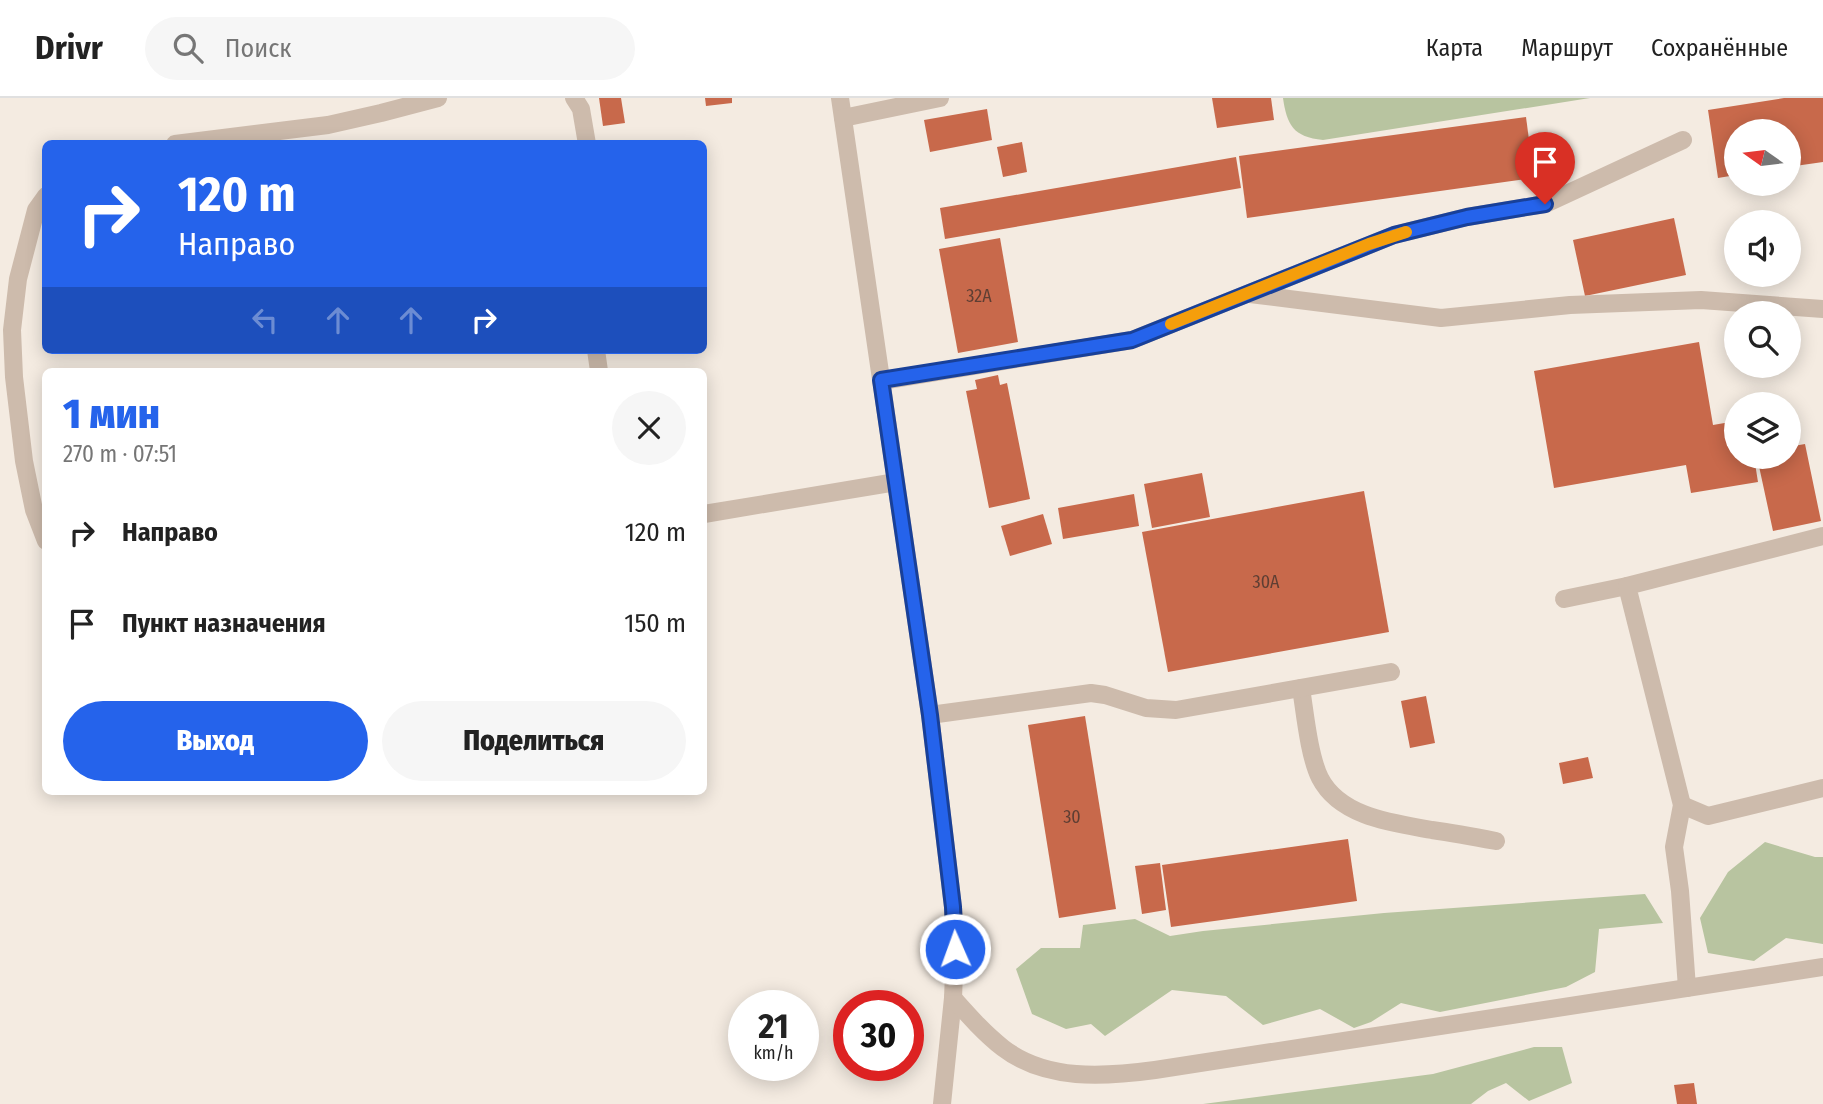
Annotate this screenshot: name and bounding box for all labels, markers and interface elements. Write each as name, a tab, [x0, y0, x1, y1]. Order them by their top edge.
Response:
search box	[145, 17, 635, 80]
text: Drivr	[35, 28, 103, 68]
icon: search	[169, 29, 207, 67]
text: Поиск	[225, 33, 292, 64]
text: Карта	[1426, 34, 1483, 62]
text: Маршрут	[1521, 34, 1613, 62]
text: Сохранённые	[1651, 34, 1788, 62]
north arrow	[1724, 119, 1801, 196]
map controls	[1724, 119, 1801, 469]
pin	[1515, 132, 1575, 204]
icon: arrive	[1526, 143, 1564, 181]
text: 120 m	[178, 165, 296, 224]
icon: right	[63, 168, 154, 259]
button: sound	[1724, 210, 1801, 287]
text: Направо	[178, 225, 295, 263]
house number: 32А	[966, 285, 992, 307]
icon: left	[246, 301, 284, 339]
icon: ahead	[319, 301, 357, 339]
icon: ahead	[392, 301, 430, 339]
icon: right	[465, 301, 503, 339]
button: search	[1724, 301, 1801, 378]
text: 1 мин	[63, 389, 160, 439]
button: close	[612, 391, 686, 465]
button: layers	[1724, 392, 1801, 469]
text: 270 m · 07:51	[63, 440, 177, 468]
icon: right	[63, 514, 101, 552]
text: Направо	[122, 517, 218, 548]
text: 120 m	[625, 517, 686, 548]
house number: 30А	[1253, 571, 1280, 593]
icon: arrive	[63, 605, 101, 643]
text: Пункт назначения	[122, 608, 326, 639]
text: 150 m	[624, 608, 686, 639]
button: Выход	[63, 701, 368, 781]
button: Поделиться	[382, 701, 686, 781]
house number: 30	[1063, 806, 1081, 828]
position arrow	[918, 912, 992, 986]
speed limit sign: 30	[833, 990, 924, 1081]
text: 21	[758, 1005, 789, 1047]
text: km/h	[753, 1042, 794, 1064]

